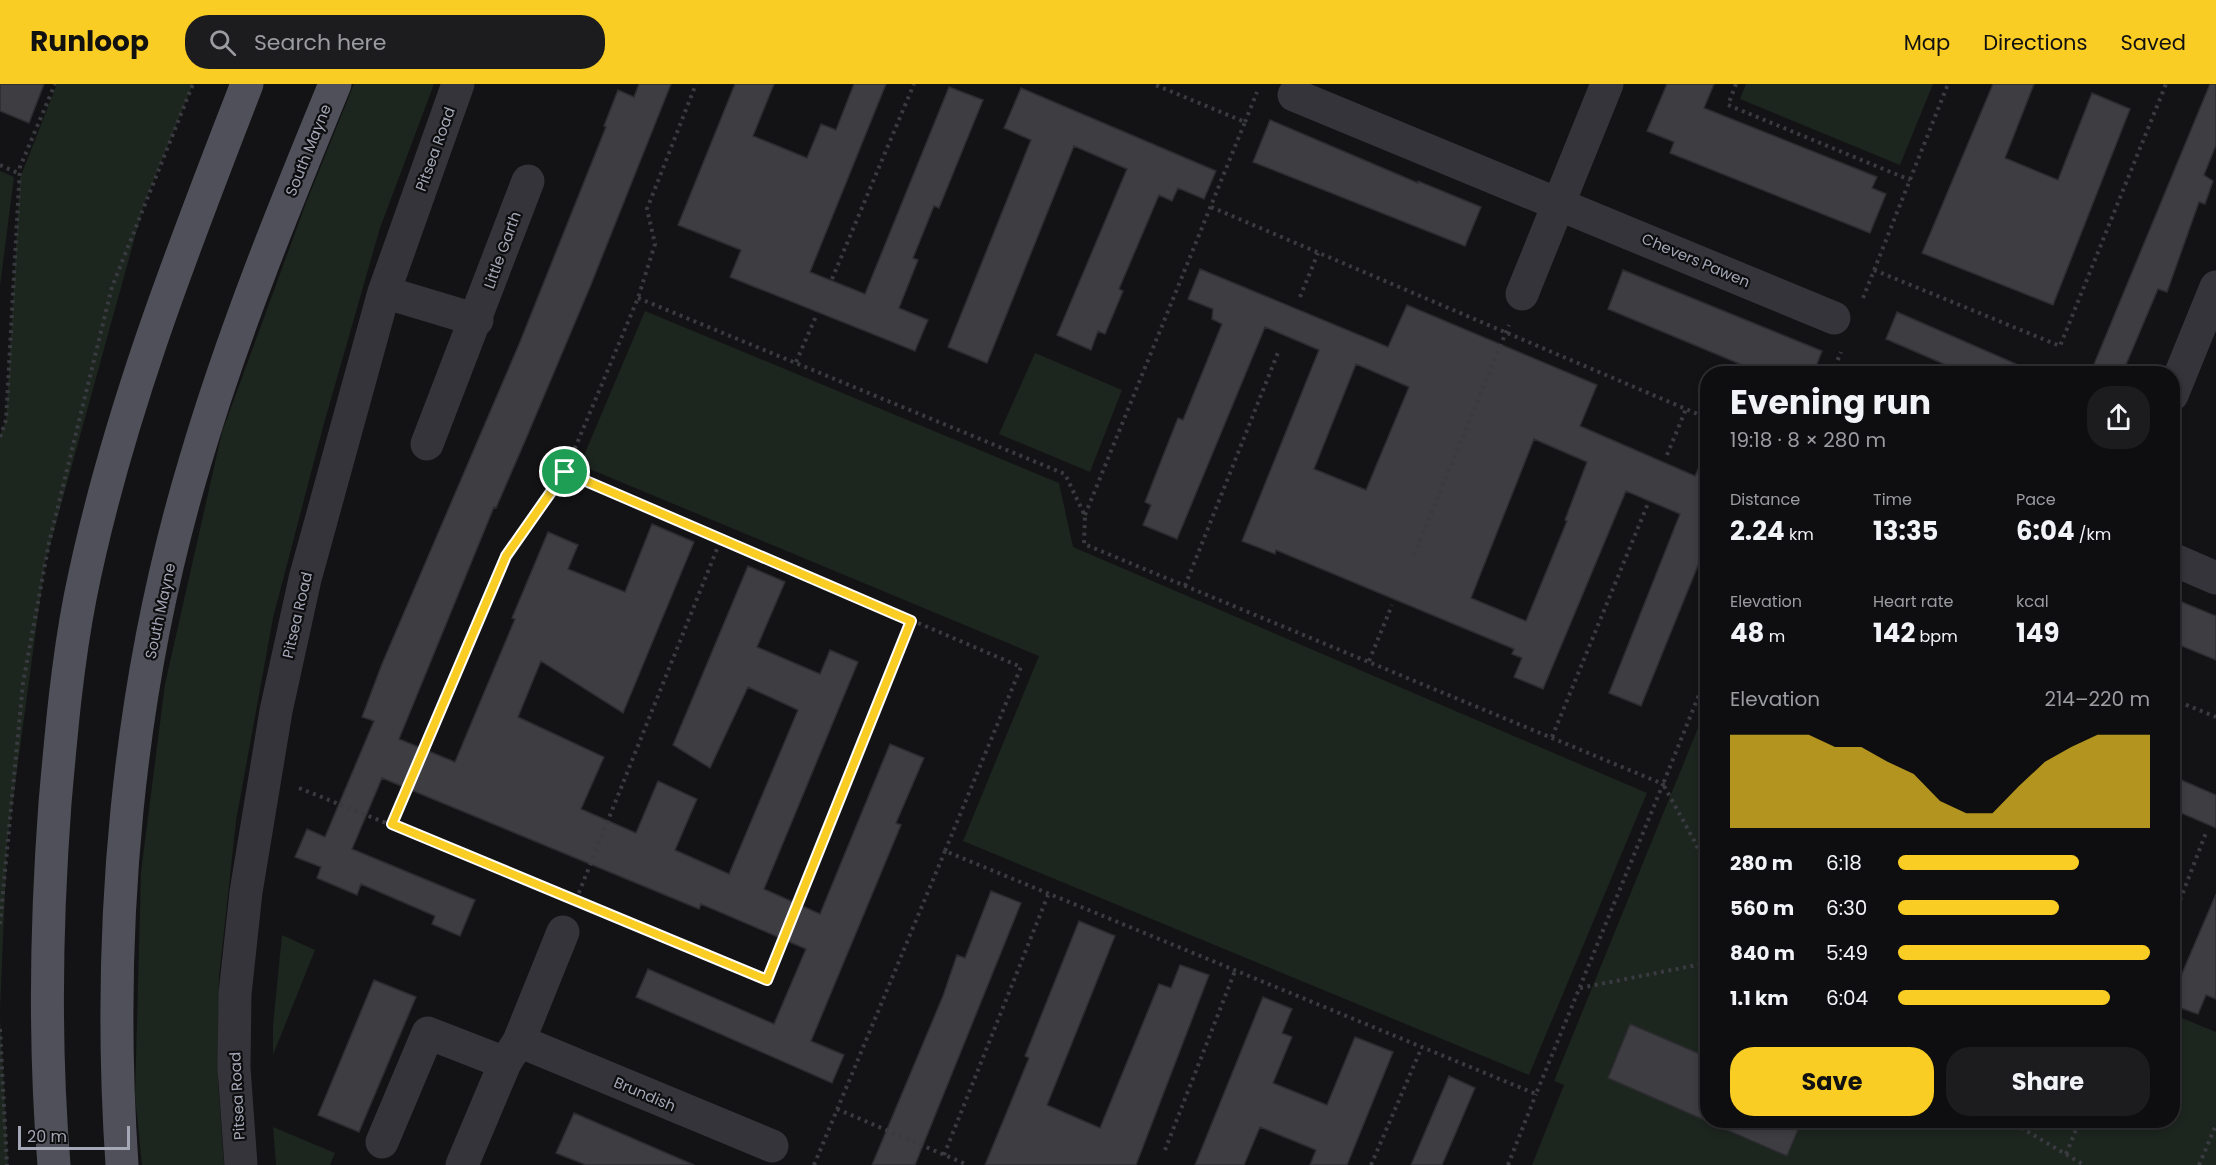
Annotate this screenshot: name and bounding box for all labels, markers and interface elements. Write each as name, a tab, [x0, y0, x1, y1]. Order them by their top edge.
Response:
search box	[185, 15, 605, 69]
text: Runloop	[30, 22, 149, 61]
icon: search	[206, 26, 239, 59]
text: Search here	[254, 27, 386, 58]
text: Map	[1904, 28, 1950, 57]
text: Directions	[1983, 28, 2087, 57]
text: Saved	[2120, 28, 2186, 57]
street label: South Mayne	[280, 101, 336, 199]
street label: Pitsea Road	[410, 104, 460, 194]
street label: Little Garth	[478, 209, 526, 291]
street label: Chevers Pawen	[1639, 228, 1753, 292]
text: Evening run	[1730, 379, 1931, 426]
button: share	[2087, 386, 2150, 449]
text: 19:18 · 8 × 280 m	[1730, 426, 1886, 454]
pin	[539, 446, 590, 497]
icon: arrive	[548, 455, 581, 488]
text: Distance	[1730, 488, 1800, 511]
text: Time	[1873, 488, 1912, 511]
text: Pace	[2016, 488, 2056, 511]
text: 2.24	[1730, 513, 1785, 549]
text: 13:35	[1873, 513, 1939, 549]
text: 6:04	[2016, 513, 2075, 549]
text: km	[1785, 523, 1814, 546]
text: /km	[2075, 523, 2111, 546]
street label: South Mayne	[140, 561, 180, 661]
street label: Pitsea Road	[277, 570, 317, 660]
text: Elevation	[1730, 590, 1802, 613]
text: Heart rate	[1873, 590, 1953, 613]
text: kcal	[2016, 590, 2049, 613]
text: 48	[1730, 615, 1764, 651]
text: 142	[1873, 615, 1915, 651]
text: 149	[2016, 615, 2059, 651]
text: m	[1764, 625, 1785, 648]
text: bpm	[1915, 625, 1958, 648]
text: Elevation	[1730, 685, 1820, 713]
text: 214–220 m	[2044, 685, 2150, 713]
text: 280 m	[1730, 849, 1793, 877]
text: 6:18	[1826, 849, 1862, 877]
text: 560 m	[1730, 894, 1794, 922]
text: 6:30	[1826, 894, 1867, 922]
text: 840 m	[1730, 939, 1795, 967]
text: 5:49	[1826, 939, 1868, 967]
text: 1.1 km	[1730, 984, 1788, 1012]
text: 6:04	[1826, 984, 1868, 1012]
button: Save	[1730, 1047, 1934, 1116]
button: Share	[1946, 1047, 2150, 1116]
street label: Pitsea Road	[224, 1051, 250, 1141]
street label: Brundish	[611, 1072, 679, 1116]
scale bar	[18, 1123, 130, 1150]
text: 20 m	[27, 1125, 67, 1148]

